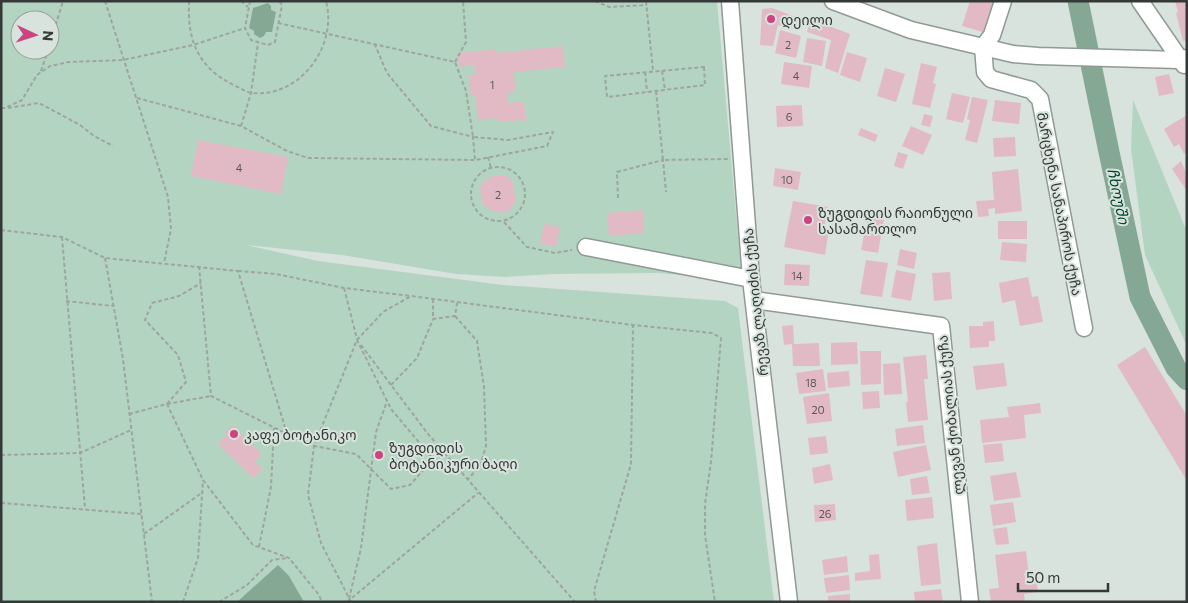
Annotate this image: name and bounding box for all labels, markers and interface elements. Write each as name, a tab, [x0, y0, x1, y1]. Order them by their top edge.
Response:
north arrow	[10, 10, 60, 60]
place label: დეილი	[781, 11, 833, 29]
marker: დეილი	[765, 13, 777, 25]
text: N	[40, 30, 57, 42]
house number: 2	[785, 38, 791, 51]
house number: 4	[793, 69, 800, 82]
house number: 1	[490, 78, 494, 91]
house number: 6	[786, 110, 793, 123]
street label: მარცხენა სანაპიროს ქუჩა	[1033, 111, 1086, 297]
house number: 4	[236, 161, 243, 174]
water label: ჩხოუში	[1103, 166, 1134, 227]
house number: 10	[781, 173, 793, 186]
house number: 2	[495, 188, 501, 201]
place label: ზუგდიდის რაიონული სასამართლო	[818, 204, 973, 238]
marker: ზუგდიდის რაიონული სასამართლო	[802, 214, 814, 226]
street label: რევაზ ლაღიძის ქუჩა	[739, 227, 772, 377]
house number: 14	[791, 269, 803, 282]
street label: ლევან ქობალიას ქუჩა	[933, 334, 968, 496]
house number: 18	[805, 376, 817, 389]
house number: 20	[811, 403, 825, 416]
place label: კაფე ბოტანიკო	[244, 426, 356, 444]
marker: კაფე ბოტანიკო	[228, 428, 240, 440]
place label: ზუგდიდის ბოტანიკური ბაღი	[389, 439, 517, 473]
marker: ზუგდიდის ბოტანიკური ბაღი	[373, 449, 385, 461]
house number: 26	[819, 507, 832, 520]
scale bar	[1018, 560, 1108, 592]
text: 50 m	[1026, 568, 1060, 586]

